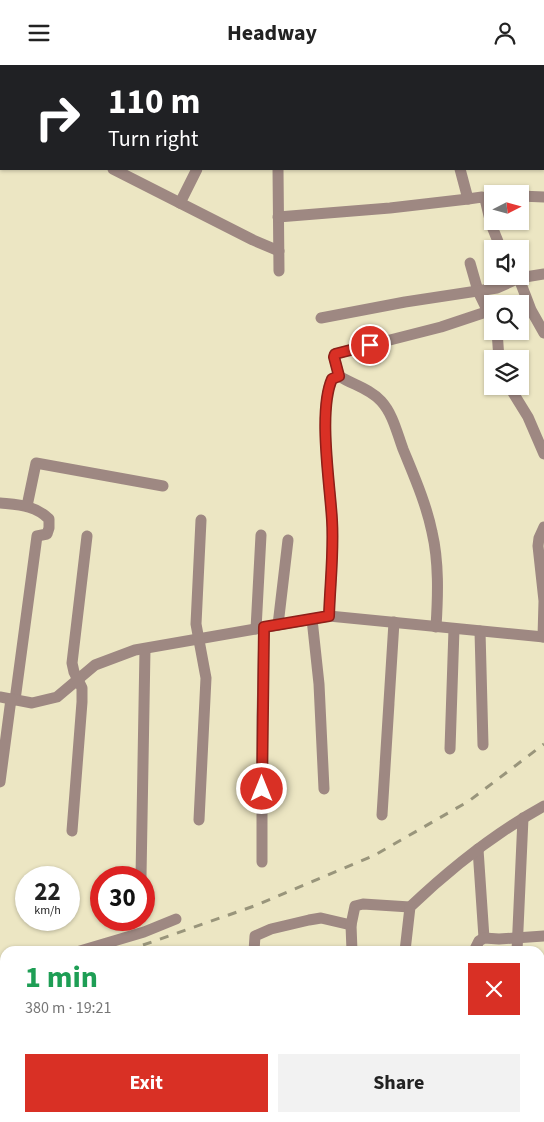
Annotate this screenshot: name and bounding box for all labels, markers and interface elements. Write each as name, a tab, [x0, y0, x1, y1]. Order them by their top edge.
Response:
text: Headway	[227, 17, 317, 49]
icon: menu	[25, 19, 53, 47]
icon: person	[491, 19, 519, 47]
text: 110 m	[108, 77, 200, 127]
icon: right	[25, 85, 90, 150]
text: Turn right	[108, 123, 198, 155]
north arrow	[484, 185, 529, 230]
map controls	[484, 185, 529, 395]
button: sound	[484, 240, 529, 285]
button: search	[484, 295, 529, 340]
pin	[349, 324, 391, 366]
icon: arrive	[356, 331, 384, 359]
button: layers	[484, 350, 529, 395]
position arrow	[235, 762, 287, 814]
speed limit sign: 30	[90, 866, 155, 931]
text: 22	[34, 874, 61, 910]
text: km/h	[34, 902, 61, 919]
text: 1 min	[25, 956, 98, 999]
button: close	[468, 963, 520, 1015]
text: 380 m · 19:21	[25, 997, 112, 1019]
button: Exit	[25, 1054, 268, 1112]
button: Share	[278, 1054, 520, 1112]

